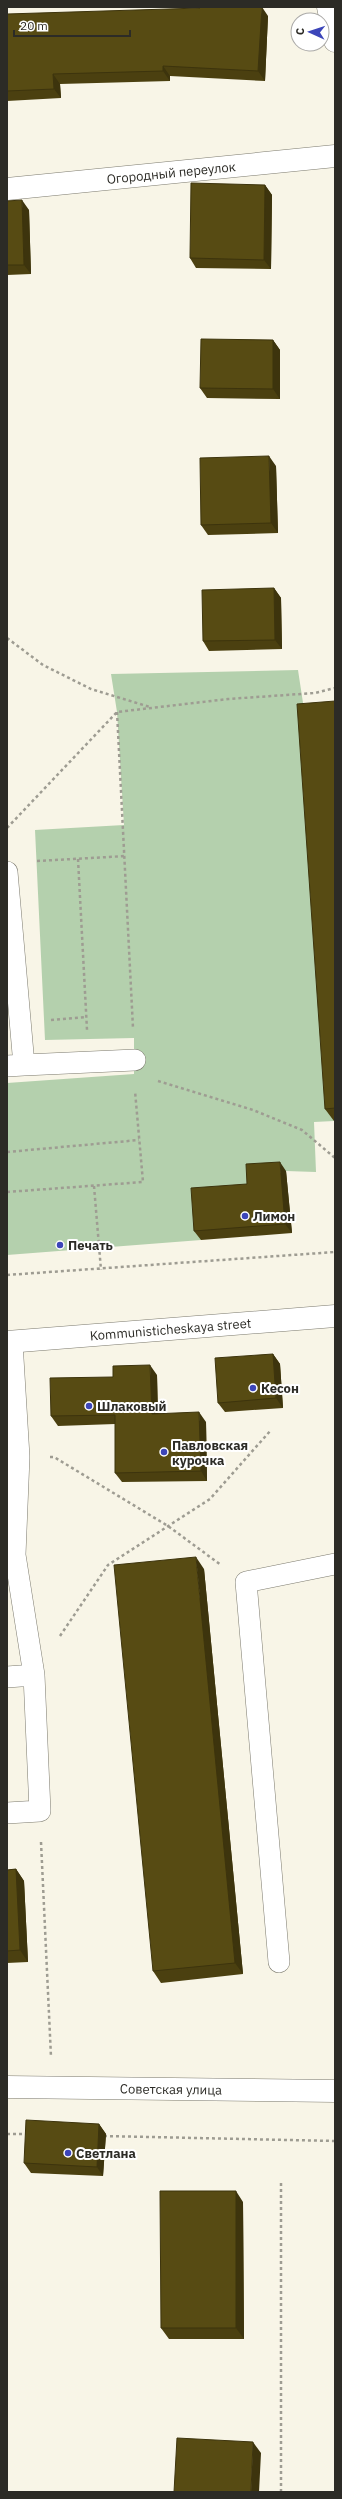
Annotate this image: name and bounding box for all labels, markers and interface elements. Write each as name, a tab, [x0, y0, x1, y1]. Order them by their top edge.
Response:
scale bar	[14, 12, 130, 38]
north arrow	[290, 12, 330, 52]
text: 20 m	[20, 18, 48, 33]
text: С	[293, 28, 307, 35]
street label: Огородный переулок	[106, 158, 237, 187]
place label: Лимон	[253, 1208, 295, 1225]
marker: Лимон	[240, 1211, 250, 1221]
place label: Печать	[68, 1237, 113, 1254]
marker: Печать	[55, 1240, 65, 1250]
street label: Kommunisticheskaya street	[89, 1314, 252, 1344]
place label: Кесон	[261, 1380, 299, 1397]
marker: Кесон	[248, 1383, 258, 1393]
place label: Шлаковый	[97, 1398, 167, 1415]
marker: Шлаковый	[84, 1401, 94, 1411]
place label: Павловская курочка	[172, 1437, 248, 1469]
marker: Павловская курочка	[159, 1447, 169, 1457]
street label: Советская улица	[120, 2080, 222, 2098]
place label: Светлана	[76, 2145, 136, 2162]
marker: Светлана	[63, 2148, 73, 2158]

